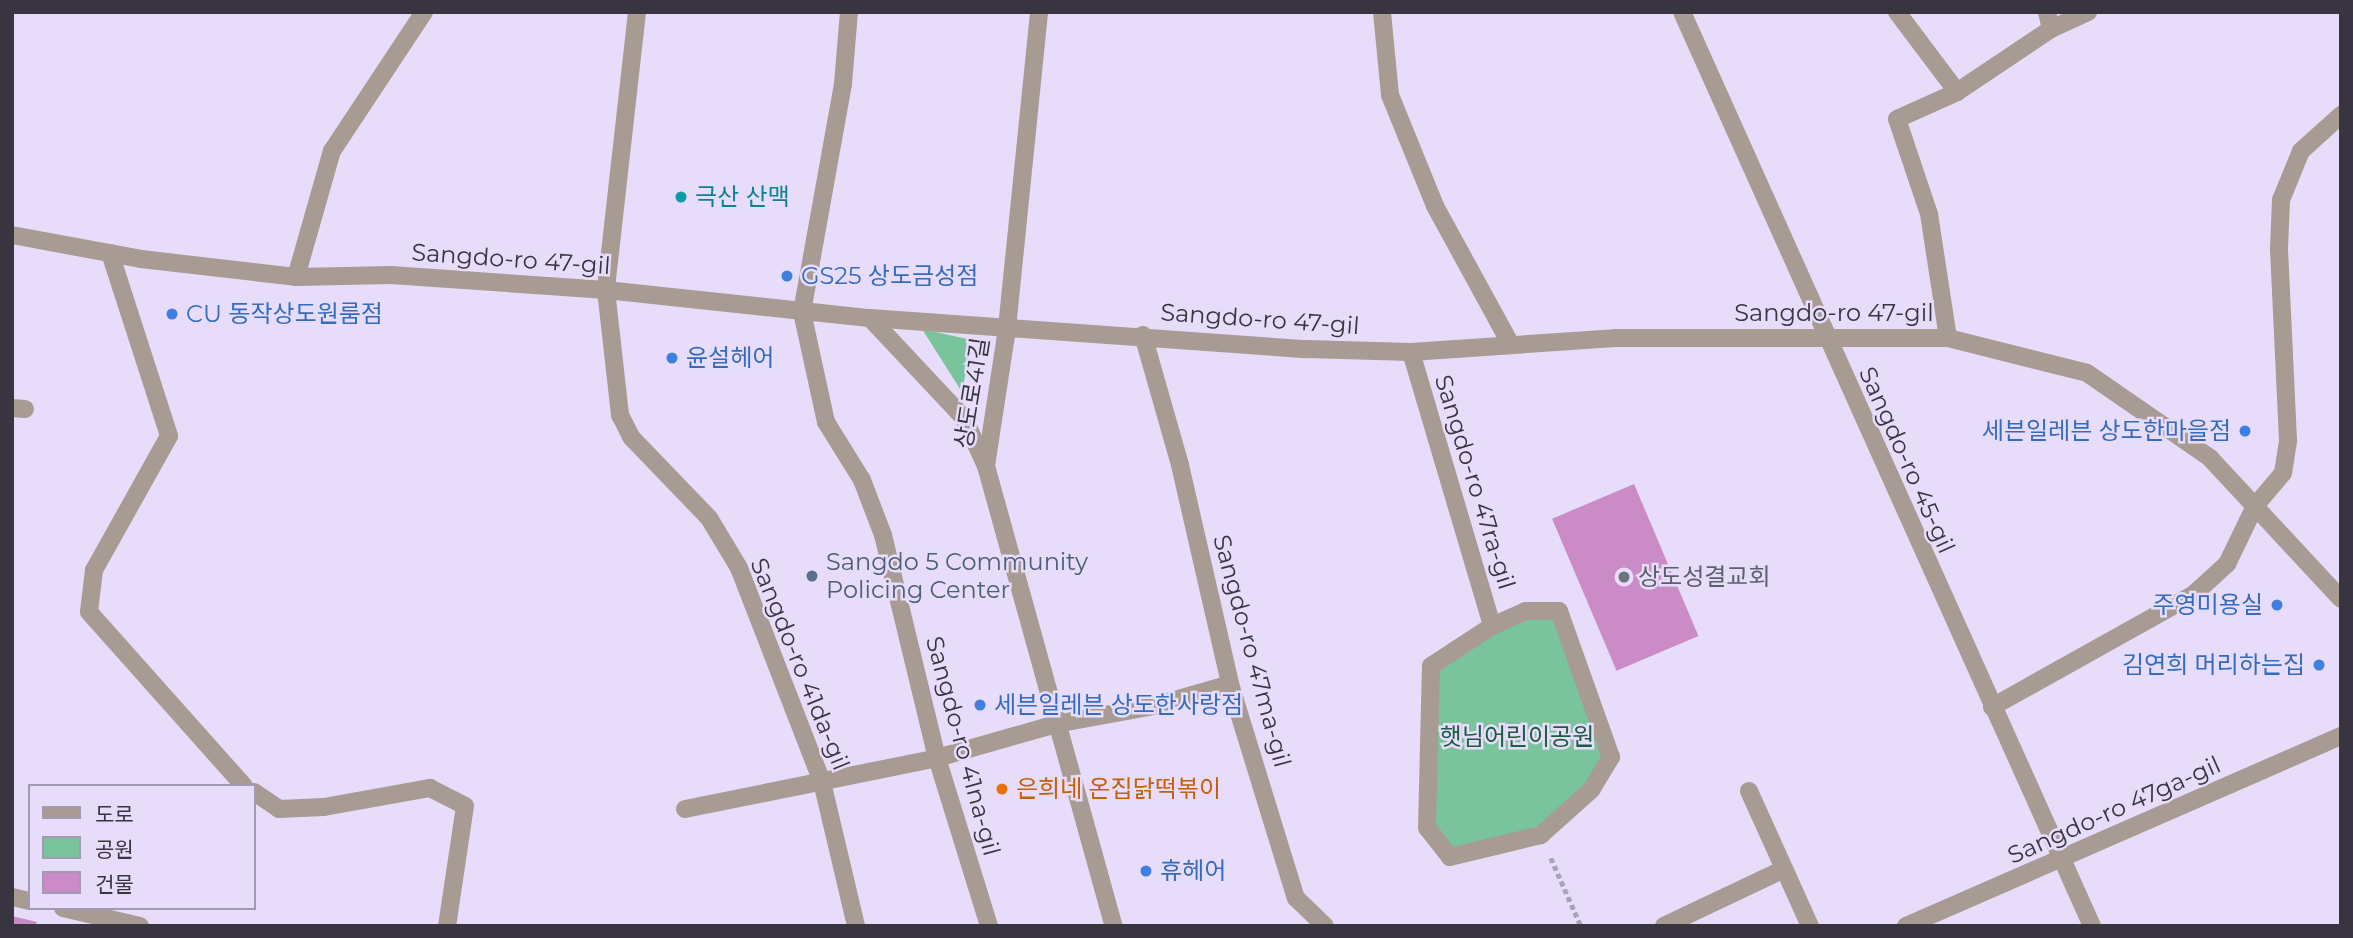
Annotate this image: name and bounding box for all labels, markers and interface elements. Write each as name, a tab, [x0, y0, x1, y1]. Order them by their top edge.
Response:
place label: 극산 산맥	[695, 183, 790, 211]
marker: 극산 산맥	[673, 189, 689, 205]
street label: Sangdo-ro 47-gil	[411, 238, 611, 280]
place label: GS25 상도금성점	[801, 262, 978, 290]
marker: GS25 상도금성점	[779, 268, 795, 284]
street label: Sangdo-ro 47-gil	[1160, 298, 1360, 340]
street label: Sangdo-ro 47-gil	[1734, 299, 1934, 327]
place label: CU 동작상도원룸점	[186, 300, 383, 328]
marker: CU 동작상도원룸점	[164, 306, 180, 322]
street label: 상도로41길	[949, 335, 995, 451]
place label: 윤설헤어	[686, 344, 774, 372]
marker: 윤설헤어	[664, 350, 680, 366]
street label: Sangdo-ro 45-gil	[1853, 362, 1961, 558]
street label: Sangdo-ro 47ra-gil	[1429, 371, 1521, 593]
place label: 세븐일레븐 상도한마을점	[1982, 417, 2231, 445]
marker: 세븐일레븐 상도한마을점	[2237, 423, 2253, 439]
street label: Sangdo-ro 47ma-gil	[1207, 532, 1297, 770]
place label: Sangdo 5 Community Policing Center	[826, 548, 1088, 604]
street label: Sangdo-ro 41da-gil	[744, 554, 856, 774]
place label: 상도성결교회	[1638, 563, 1770, 591]
marker: Sangdo 5 Community Policing Center	[804, 568, 820, 584]
marker: 상도성결교회	[1616, 569, 1632, 585]
place label: 주영미용실	[2153, 591, 2263, 619]
marker: 주영미용실	[2269, 597, 2285, 613]
street label: Sangdo-ro 41na-gil	[920, 633, 1006, 859]
place label: 김연희 머리하는집	[2122, 651, 2305, 679]
marker: 김연희 머리하는집	[2311, 657, 2327, 673]
place label: 세븐일레븐 상도한사랑점	[994, 691, 1243, 719]
marker: 세븐일레븐 상도한사랑점	[972, 697, 988, 713]
park label: 햇님어린이공원	[1440, 723, 1594, 751]
street label: Sangdo-ro 47ga-gil	[2003, 750, 2225, 870]
place label: 은희네 온집닭떡볶이	[1016, 775, 1221, 803]
marker: 은희네 온집닭떡볶이	[994, 781, 1010, 797]
legend	[28, 784, 256, 910]
text: 도로	[95, 802, 134, 827]
text: 공원	[95, 837, 134, 862]
place label: 휴헤어	[1160, 857, 1226, 885]
marker: 휴헤어	[1138, 863, 1154, 879]
text: 건물	[95, 872, 134, 897]

